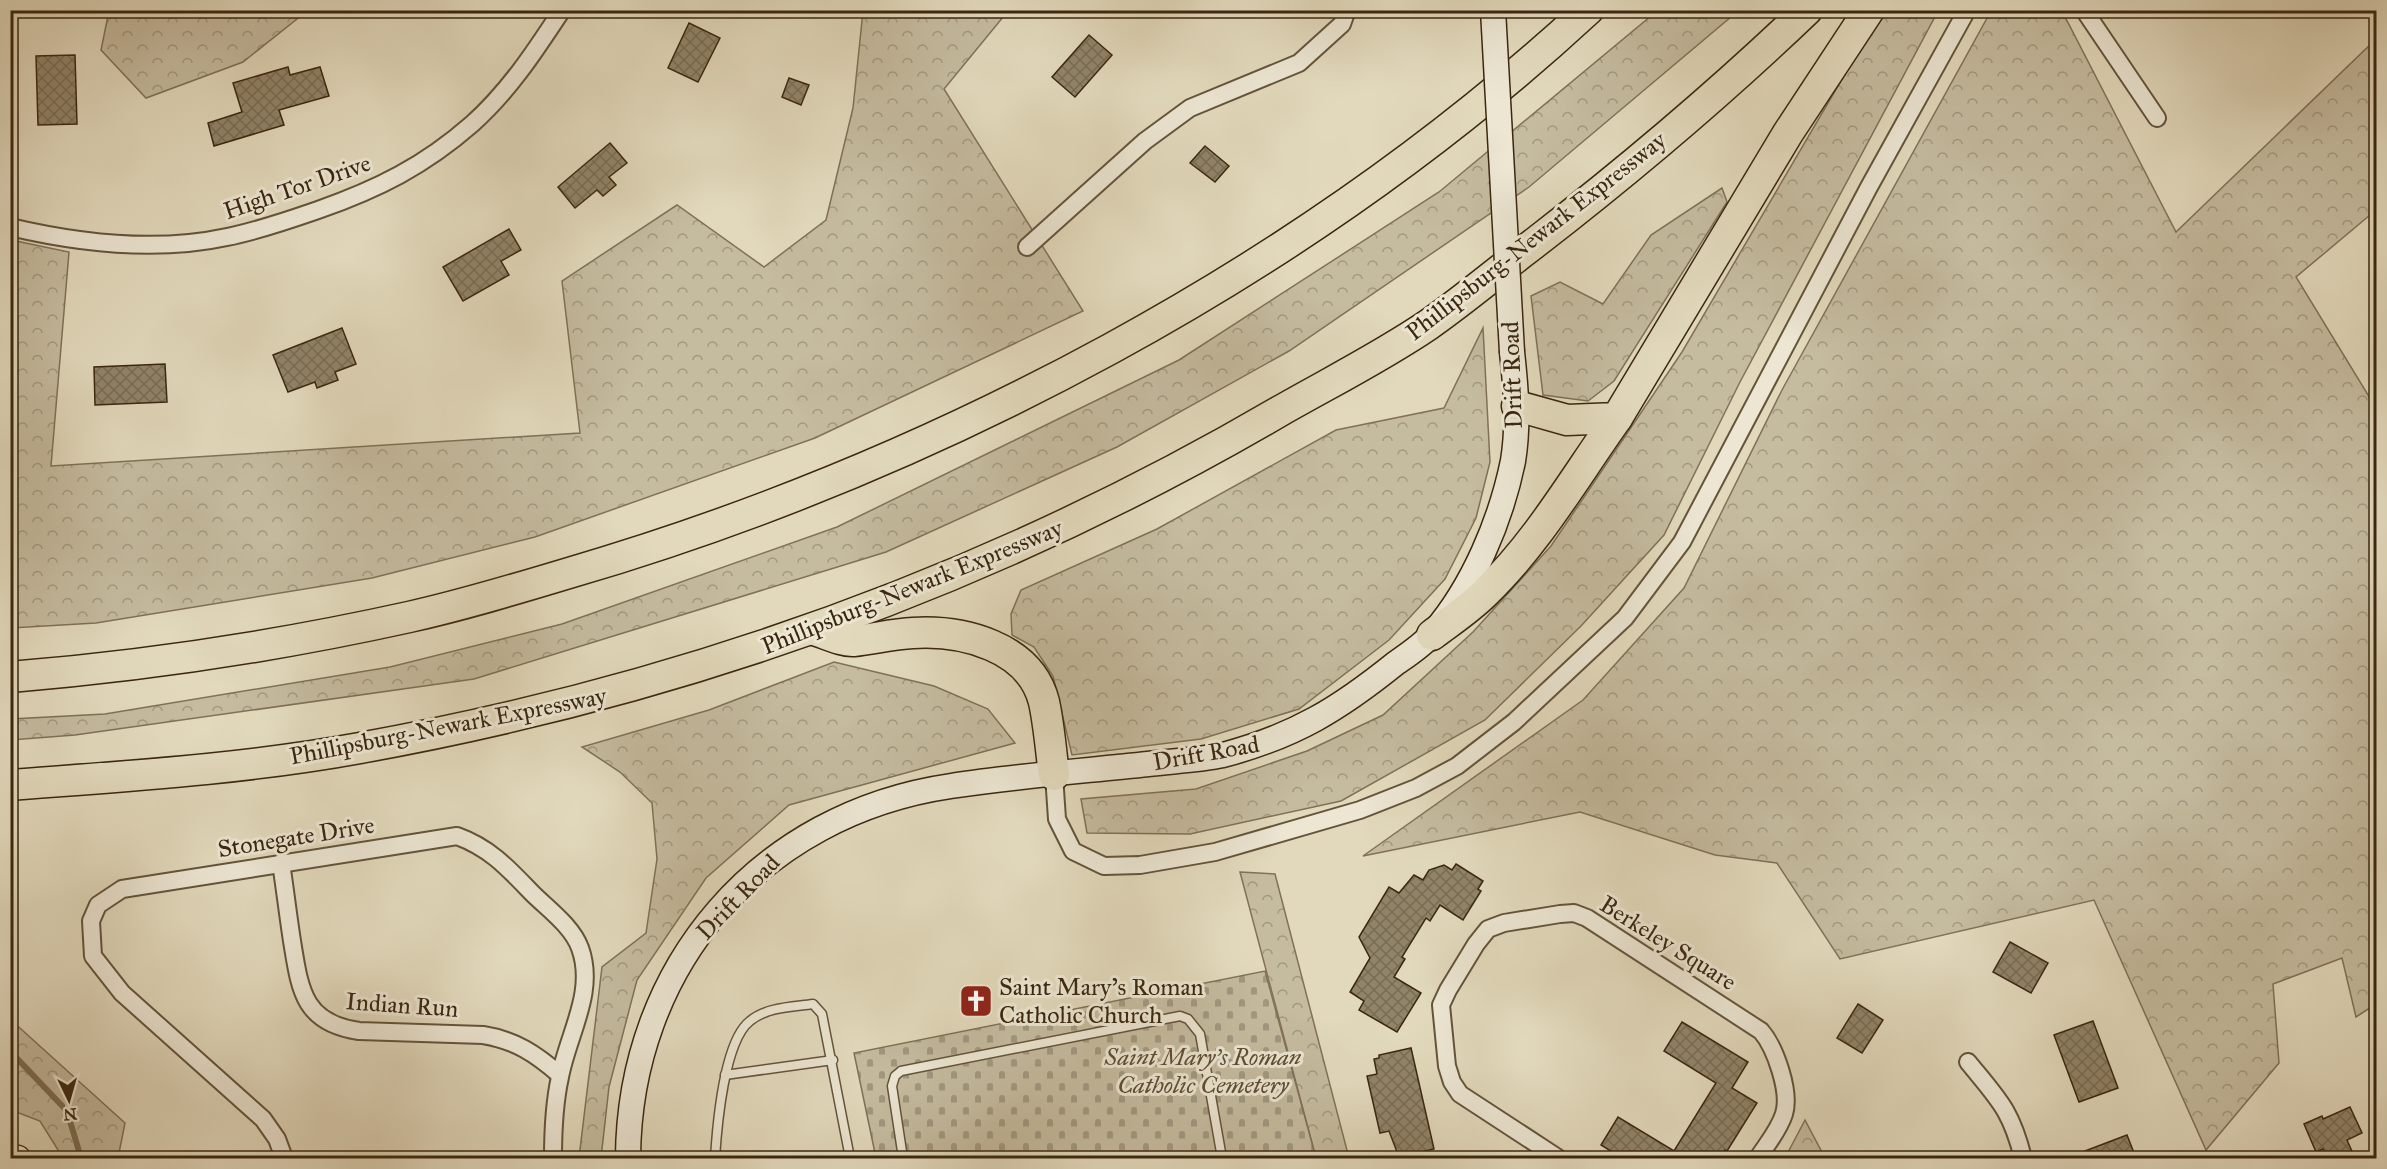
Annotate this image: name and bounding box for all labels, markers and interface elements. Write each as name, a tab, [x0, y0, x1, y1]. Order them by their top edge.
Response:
street label: Phillipsburg-Newark Expressway	[1400, 125, 1673, 347]
street label: High Tor Drive	[220, 148, 374, 226]
street label: Drift Road	[1495, 321, 1529, 429]
street label: Phillipsburg-Newark Expressway	[757, 512, 1068, 661]
street label: Phillipsburg-Newark Expressway	[287, 680, 610, 771]
street label: Drift Road	[1150, 729, 1262, 777]
street label: Stonegate Drive	[216, 810, 376, 864]
street label: Drift Road	[690, 848, 786, 946]
street label: Berkeley Square	[1594, 889, 1742, 997]
place label: Saint Mary's Roman Catholic Church	[999, 972, 1204, 1030]
church icon: Saint Mary's Roman Catholic Church	[958, 983, 994, 1019]
street label: Indian Run	[345, 986, 459, 1024]
park label: Saint Mary's Roman Catholic Cemetery	[1104, 1042, 1302, 1100]
north arrow	[39, 1070, 99, 1130]
text: N	[62, 1104, 78, 1125]

